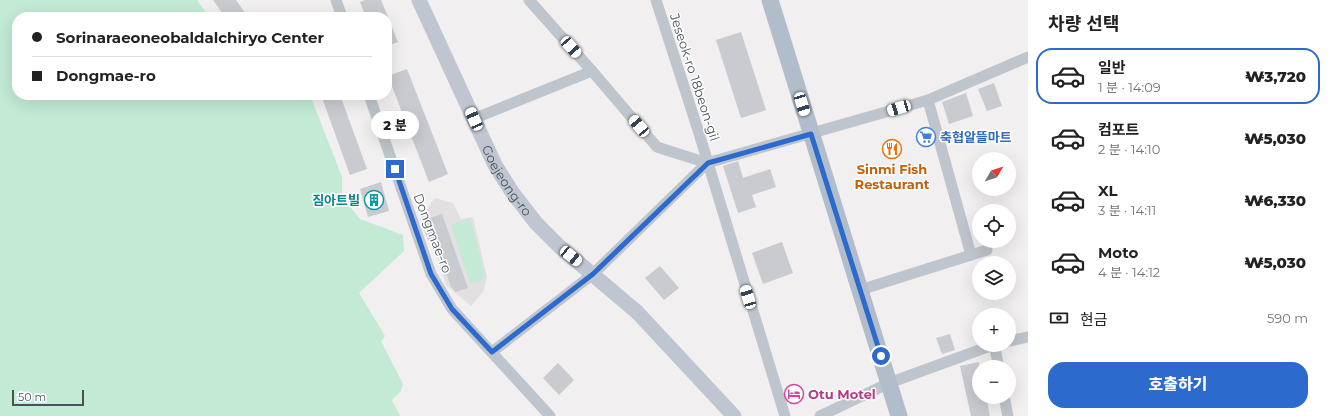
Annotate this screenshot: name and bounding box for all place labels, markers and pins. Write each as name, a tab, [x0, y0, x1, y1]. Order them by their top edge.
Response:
supermarket icon: 축협알뜰마트	[915, 126, 937, 148]
place label: 축협알뜰마트	[940, 129, 1012, 145]
restaurant icon: Sinmi Fish Restaurant	[881, 138, 903, 160]
place label: Sinmi Fish Restaurant	[855, 161, 930, 192]
building icon: 짐아트빌	[363, 189, 385, 211]
place label: 짐아트빌	[312, 192, 360, 208]
hotel icon: Otu Motel	[783, 383, 805, 405]
place label: Otu Motel	[808, 386, 876, 402]

